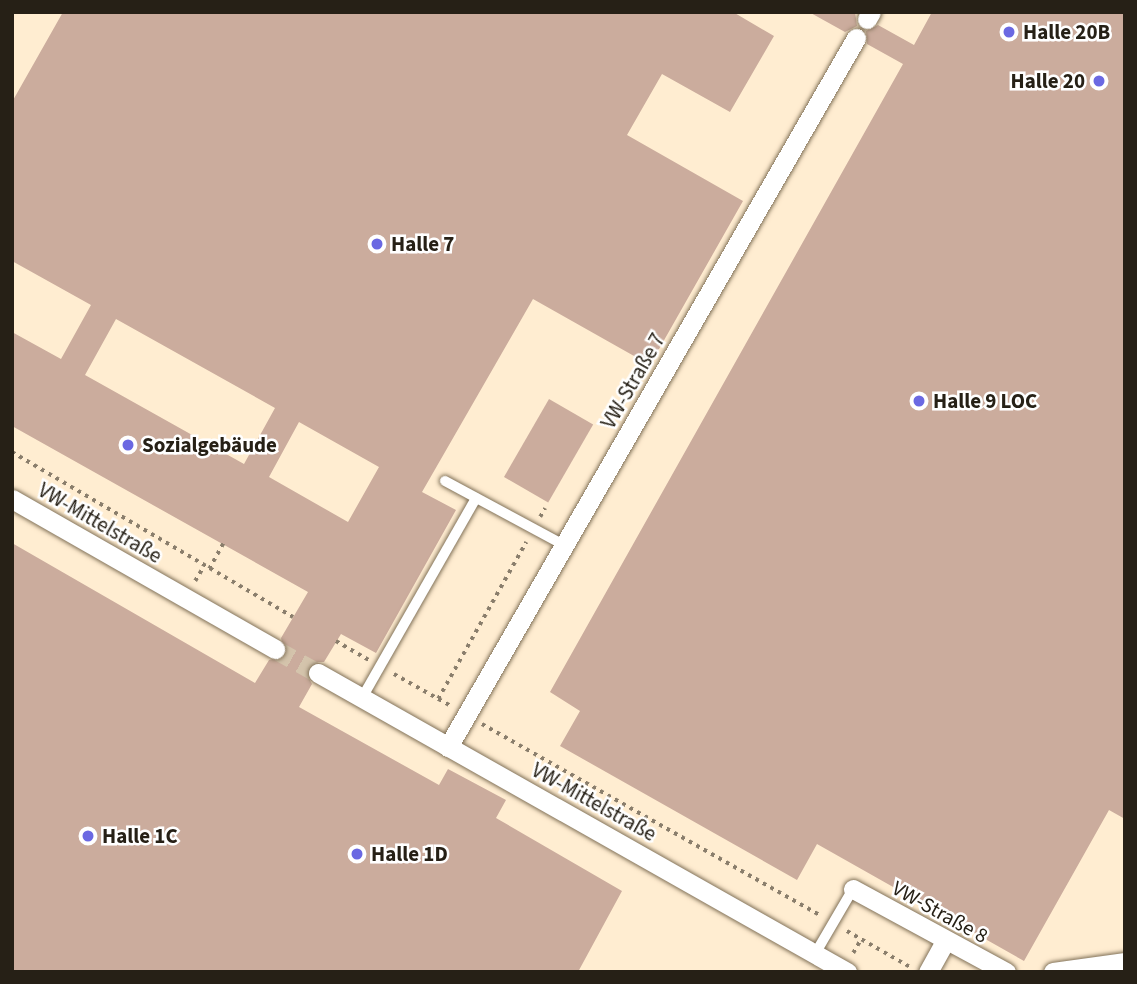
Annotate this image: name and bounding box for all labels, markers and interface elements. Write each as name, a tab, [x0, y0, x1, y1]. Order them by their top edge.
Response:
place label: Halle 20B	[1023, 19, 1110, 45]
marker: Halle 20B	[1001, 24, 1017, 40]
place label: Halle 20	[1011, 68, 1085, 94]
marker: Halle 20	[1091, 73, 1107, 89]
place label: Halle 7	[391, 231, 454, 257]
marker: Halle 7	[369, 236, 385, 252]
street label: VW-Straße 7	[596, 329, 670, 433]
place label: Halle 9 LOC	[933, 388, 1037, 414]
marker: Halle 9 LOC	[911, 393, 927, 409]
place label: Sozialgebäude	[142, 432, 277, 458]
marker: Sozialgebäude	[120, 437, 136, 453]
street label: VW-Mittelstraße	[34, 477, 166, 569]
street label: VW-Mittelstraße	[527, 757, 661, 847]
place label: Halle 1C	[102, 823, 178, 849]
marker: Halle 1C	[80, 828, 96, 844]
place label: Halle 1D	[371, 841, 448, 867]
marker: Halle 1D	[349, 846, 365, 862]
street label: VW-Straße 8	[888, 875, 992, 949]

